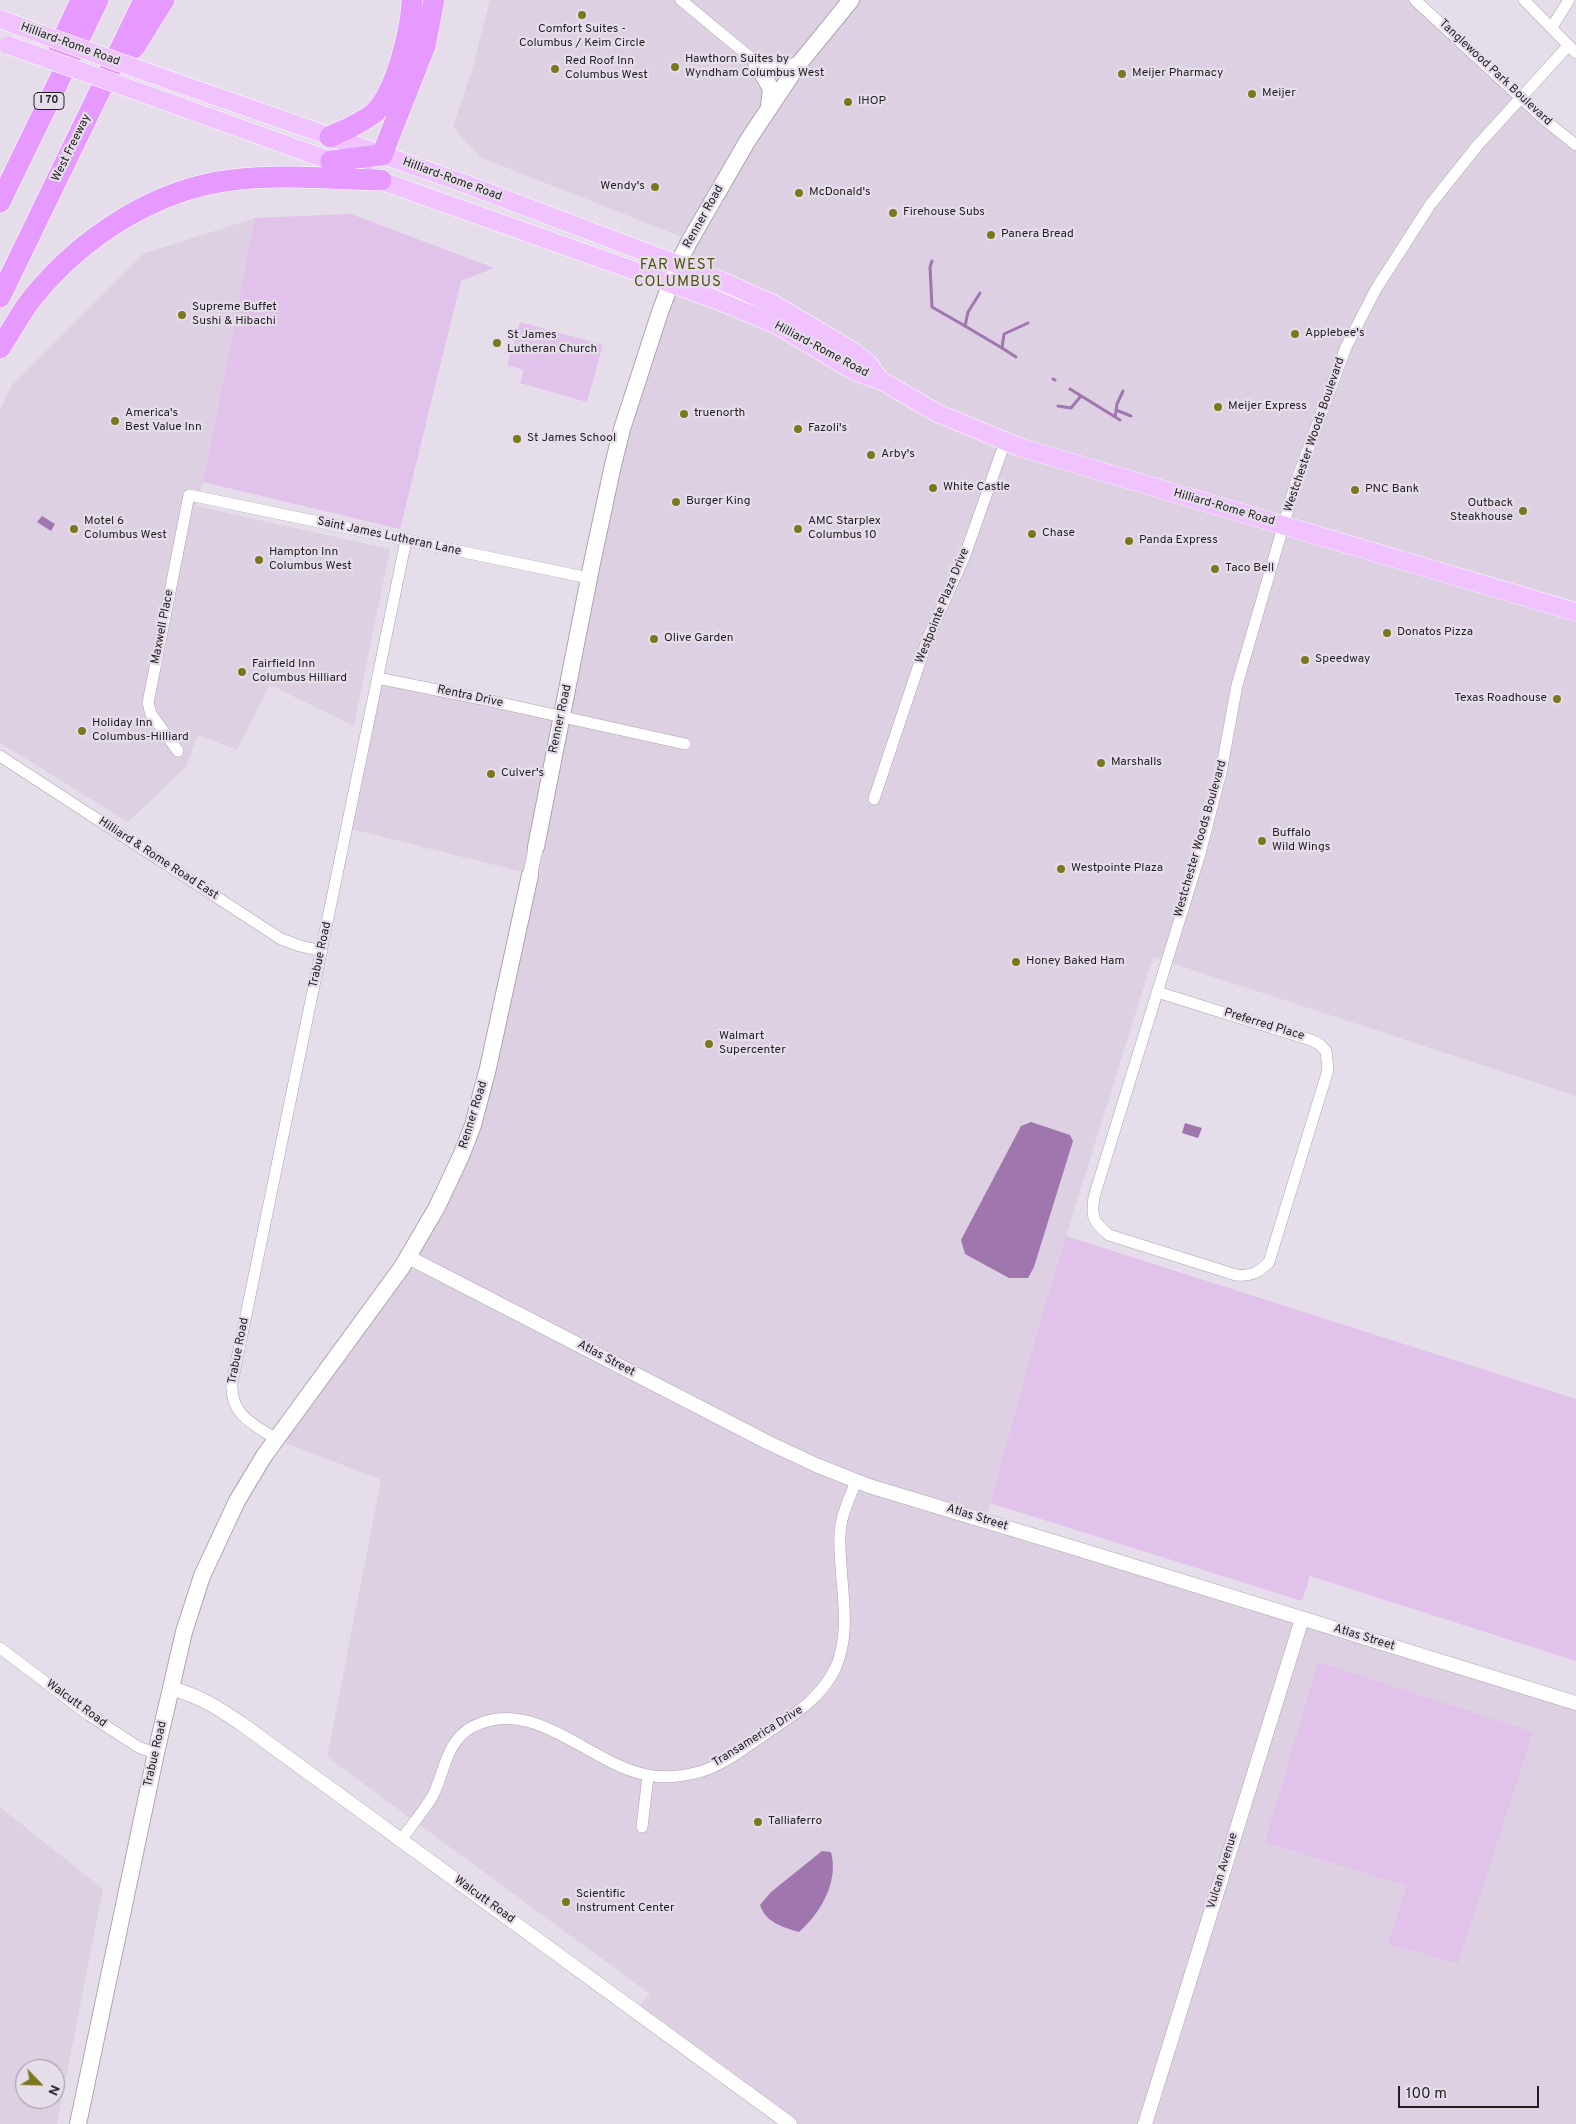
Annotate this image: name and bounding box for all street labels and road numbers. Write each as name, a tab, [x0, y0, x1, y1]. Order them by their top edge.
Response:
street label: Tanglewood Park Boulevard	[1435, 17, 1555, 129]
street label: Hilliard-Rome Road	[18, 20, 122, 70]
road number: I 70	[34, 92, 64, 110]
street label: West Freeway	[49, 112, 95, 184]
street label: Hilliard-Rome Road	[400, 155, 504, 205]
street label: Renner Road	[681, 183, 727, 251]
street label: Hilliard-Rome Road	[771, 319, 871, 381]
street label: Westchester Woods Boulevard	[1282, 356, 1348, 514]
street label: Hilliard-Rome Road	[1172, 487, 1276, 529]
street label: Saint James Lutheran Lane	[316, 515, 462, 559]
street label: Westpointe Plaza Drive	[913, 546, 973, 666]
street label: Maxwell Place	[149, 589, 177, 665]
street label: Rentra Drive	[436, 683, 504, 711]
street label: Renner Road	[547, 683, 575, 755]
street label: Westchester Woods Boulevard	[1172, 759, 1230, 919]
street label: Hilliard & Rome Road East	[95, 815, 221, 903]
street label: Trabue Road	[307, 921, 335, 989]
street label: Preferred Place	[1222, 1006, 1306, 1044]
street label: Renner Road	[457, 1079, 491, 1151]
street label: Trabue Road	[226, 1317, 252, 1385]
street label: Atlas Street	[575, 1338, 637, 1380]
street label: Atlas Street	[945, 1502, 1009, 1534]
street label: Atlas Street	[1332, 1622, 1396, 1654]
street label: Walcutt Road	[43, 1677, 109, 1731]
street label: Transamerica Drive	[710, 1703, 806, 1771]
street label: Trabue Road	[141, 1720, 171, 1788]
street label: Vulcan Avenue	[1205, 1831, 1241, 1911]
street label: Walcutt Road	[451, 1873, 517, 1927]

